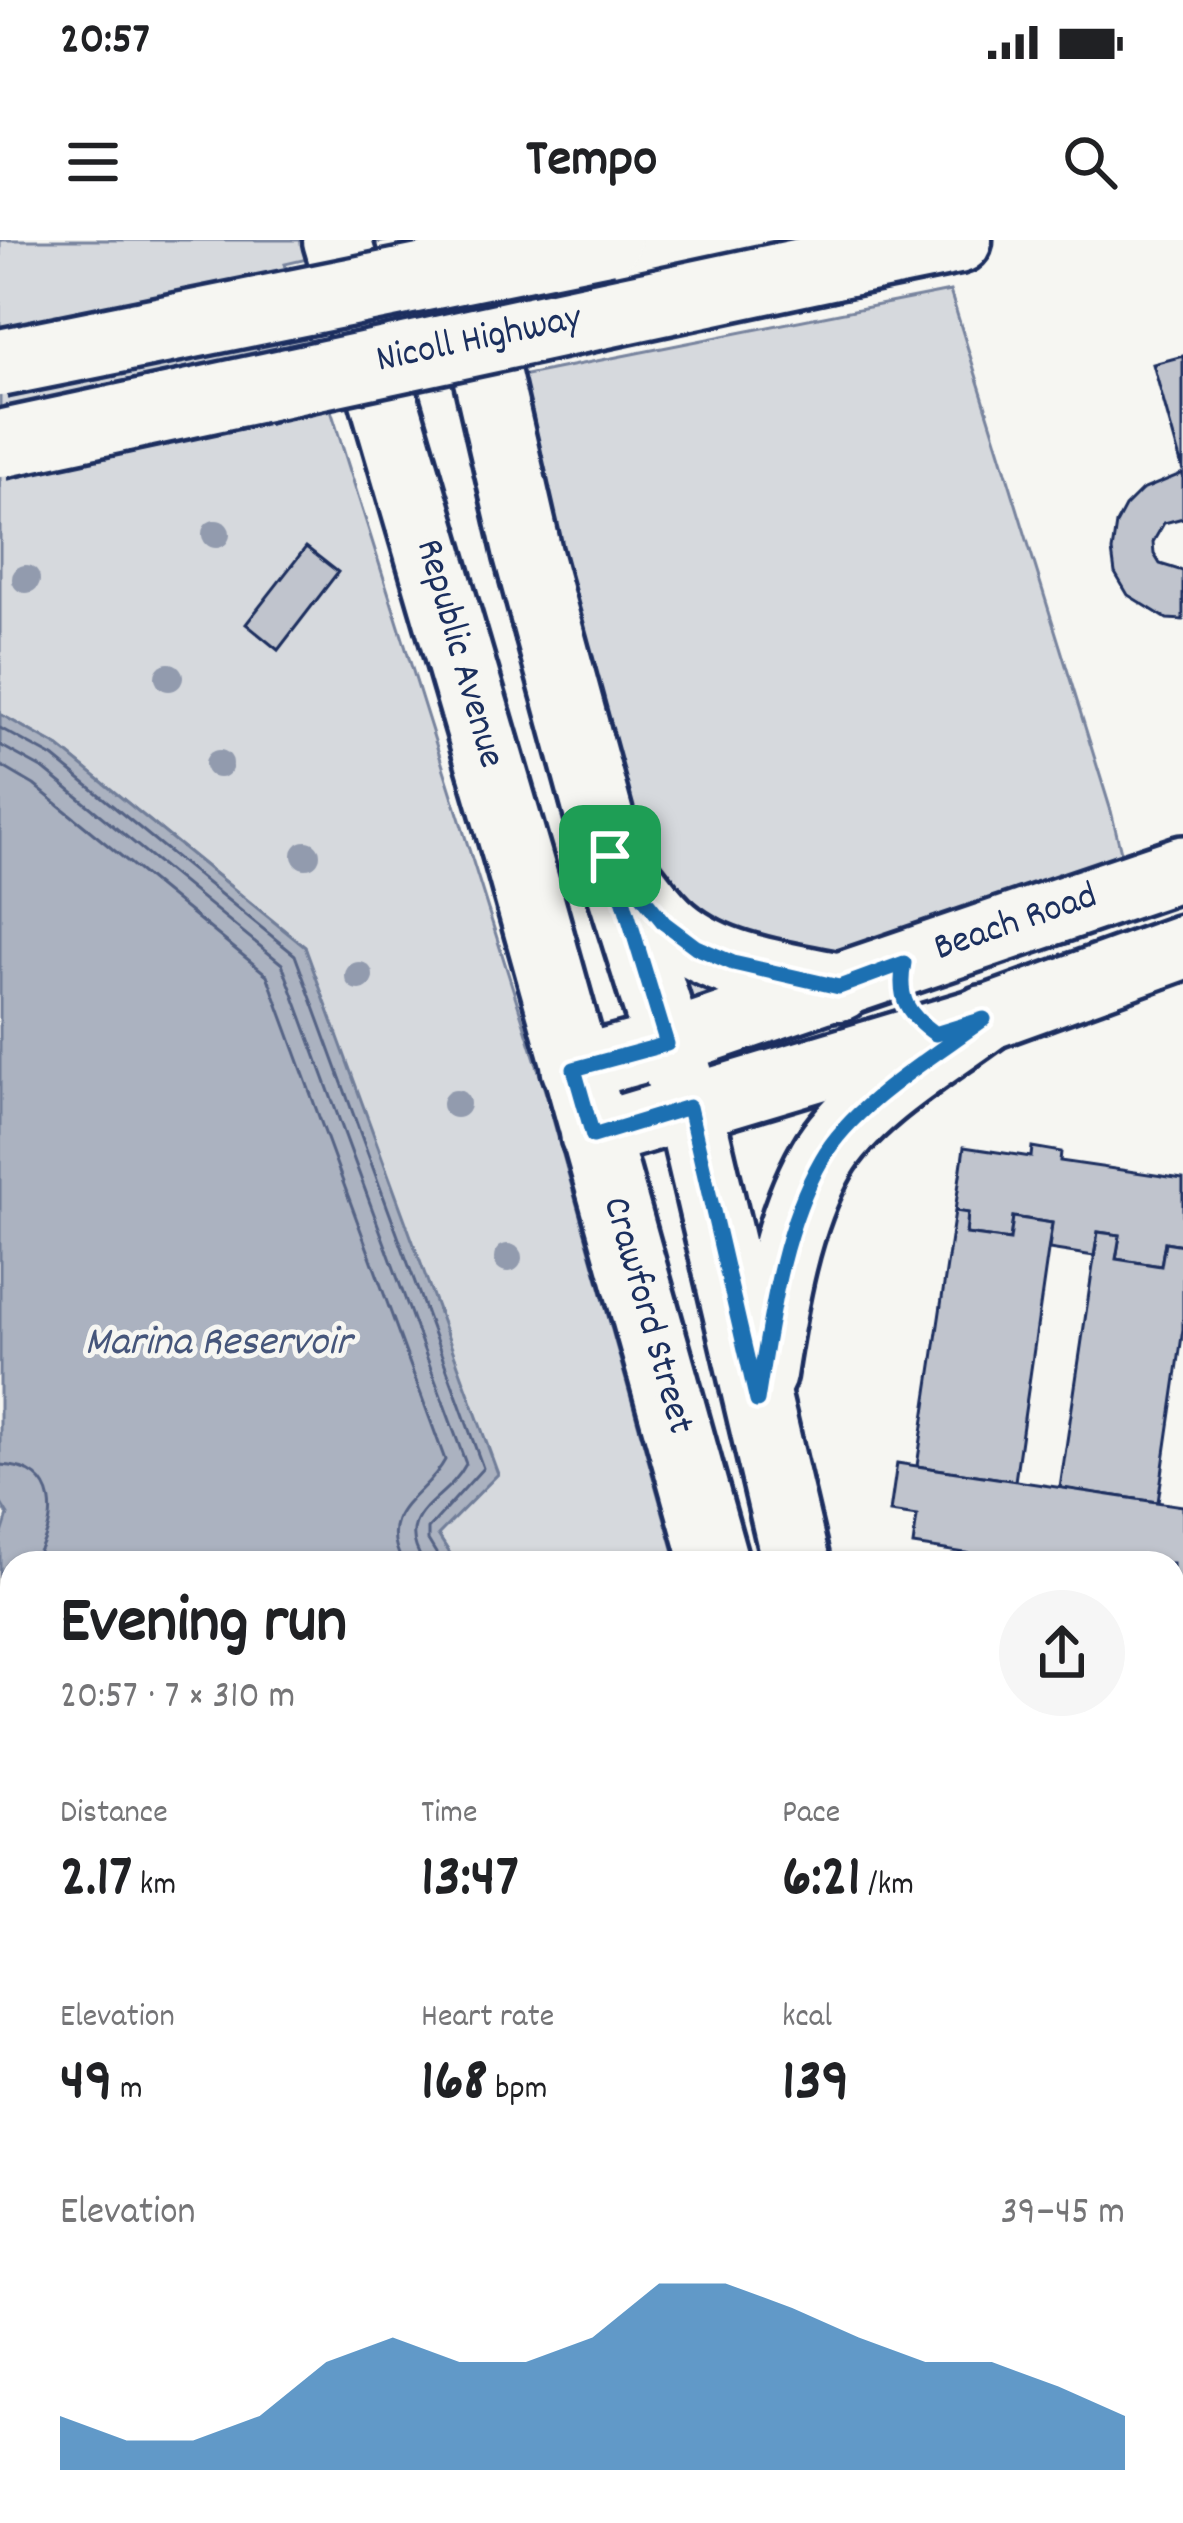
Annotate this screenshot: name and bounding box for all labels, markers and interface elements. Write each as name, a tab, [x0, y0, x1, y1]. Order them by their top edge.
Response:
text: 20:57	[60, 10, 150, 74]
text: Tempo	[526, 124, 657, 201]
icon: menu	[60, 129, 126, 195]
icon: search	[1057, 129, 1123, 195]
street label: Nicoll Highway	[371, 292, 588, 390]
street label: Republic Avenue	[399, 533, 517, 775]
pin	[559, 805, 661, 907]
icon: arrive	[577, 823, 643, 889]
street label: Beach Road	[927, 870, 1105, 978]
street label: Crawford Street	[586, 1191, 706, 1441]
water label: Marina Reservoir	[85, 1315, 356, 1375]
text: Evening run	[60, 1579, 347, 1673]
button: share	[999, 1590, 1125, 1716]
text: 20:57 · 7 × 310 m	[60, 1671, 295, 1726]
text: Distance	[60, 1791, 168, 1838]
text: Time	[421, 1791, 477, 1838]
text: Pace	[782, 1791, 840, 1838]
text: 2.17	[60, 1838, 132, 1924]
text: 13:47	[421, 1838, 519, 1924]
text: 6:21	[782, 1838, 861, 1924]
text: km	[132, 1863, 176, 1910]
text: /km	[861, 1863, 914, 1910]
text: Elevation	[60, 1995, 175, 2042]
text: Heart rate	[421, 1995, 554, 2042]
text: kcal	[782, 1995, 832, 2042]
text: 49	[60, 2042, 112, 2128]
text: 168	[421, 2042, 488, 2128]
text: 139	[782, 2042, 849, 2128]
text: m	[112, 2067, 143, 2114]
text: bpm	[488, 2067, 547, 2114]
text: Elevation	[60, 2187, 196, 2242]
text: 39–45 m	[1001, 2187, 1125, 2242]

